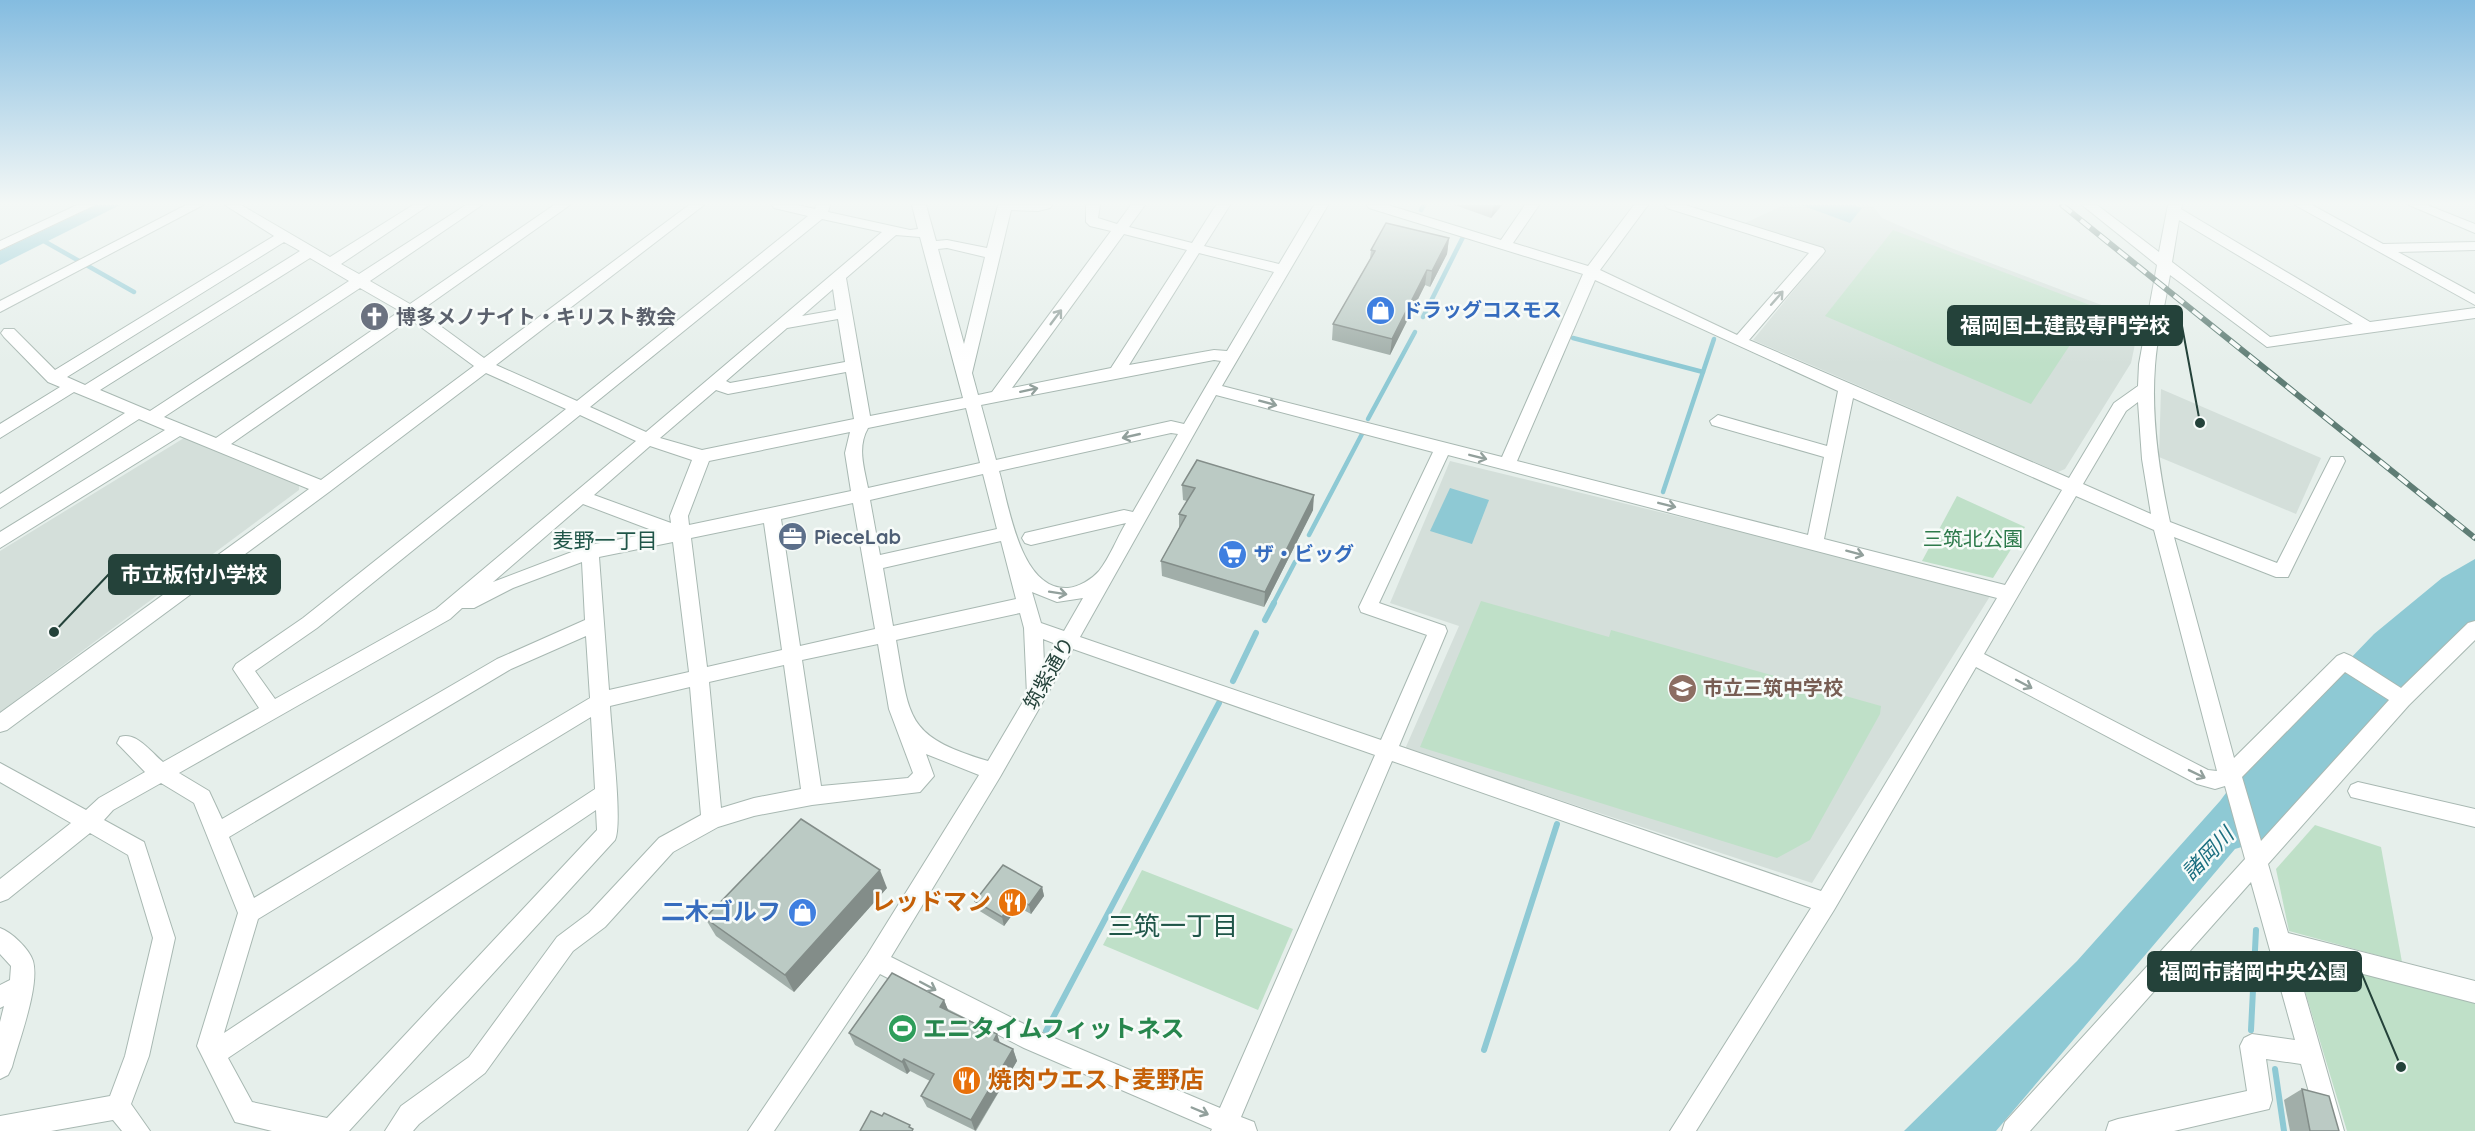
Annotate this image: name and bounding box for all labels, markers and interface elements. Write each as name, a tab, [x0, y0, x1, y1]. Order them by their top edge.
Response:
one-way arrow	[1770, 291, 1784, 306]
shop icon: ドラッグコスモス	[1365, 294, 1397, 326]
place label: ドラッグコスモス	[1402, 297, 1562, 322]
church icon: 博多メノナイト・キリスト教会	[359, 301, 391, 333]
place label: 博多メノナイト・キリスト教会	[396, 304, 676, 329]
callout: 福岡国土建設専門学校	[1948, 306, 2182, 345]
one-way arrow	[1049, 309, 1062, 325]
text: 福岡国土建設専門学校	[1960, 312, 2170, 338]
one-way arrow	[1020, 384, 1039, 396]
one-way arrow	[1259, 397, 1278, 409]
one-way arrow	[1122, 431, 1141, 442]
one-way arrow	[1468, 451, 1487, 463]
one-way arrow	[1657, 499, 1676, 511]
office icon: PieceLab	[777, 521, 809, 553]
place label: PieceLab	[814, 524, 901, 549]
park label: 三筑北公園	[1923, 526, 2023, 551]
district label: 麦野一丁目	[553, 527, 658, 553]
supermarket icon: ザ・ビッグ	[1217, 538, 1249, 570]
place label: ザ・ビッグ	[1254, 541, 1354, 566]
one-way arrow	[1846, 548, 1865, 560]
callout: 市立板付小学校	[109, 555, 280, 594]
text: 市立板付小学校	[121, 561, 268, 587]
one-way arrow	[1047, 587, 1067, 598]
street label: 筑紫通り	[1018, 632, 1079, 714]
school or university icon: 市立三筑中学校	[1666, 672, 1698, 704]
place label: 市立三筑中学校	[1703, 675, 1843, 700]
one-way arrow	[2015, 679, 2033, 690]
one-way arrow	[2188, 768, 2206, 780]
water label: 諸岡川	[2176, 820, 2240, 885]
place label: レッドマン	[871, 886, 991, 916]
restaurant icon: レッドマン	[996, 886, 1028, 918]
place label: 二木ゴルフ	[661, 896, 781, 926]
shop icon: 二木ゴルフ	[786, 896, 818, 928]
district label: 三筑一丁目	[1108, 909, 1238, 942]
callout: 福岡市諸岡中央公園	[2148, 952, 2361, 991]
text: 福岡市諸岡中央公園	[2160, 958, 2349, 984]
one-way arrow	[918, 981, 936, 992]
sports icon: エニタイムフィットネス	[886, 1013, 918, 1045]
place label: エニタイムフィットネス	[923, 1013, 1185, 1043]
restaurant icon: 焼肉ウエスト麦野店	[951, 1064, 983, 1096]
place label: 焼肉ウエスト麦野店	[988, 1064, 1204, 1094]
one-way arrow	[1190, 1106, 1209, 1117]

